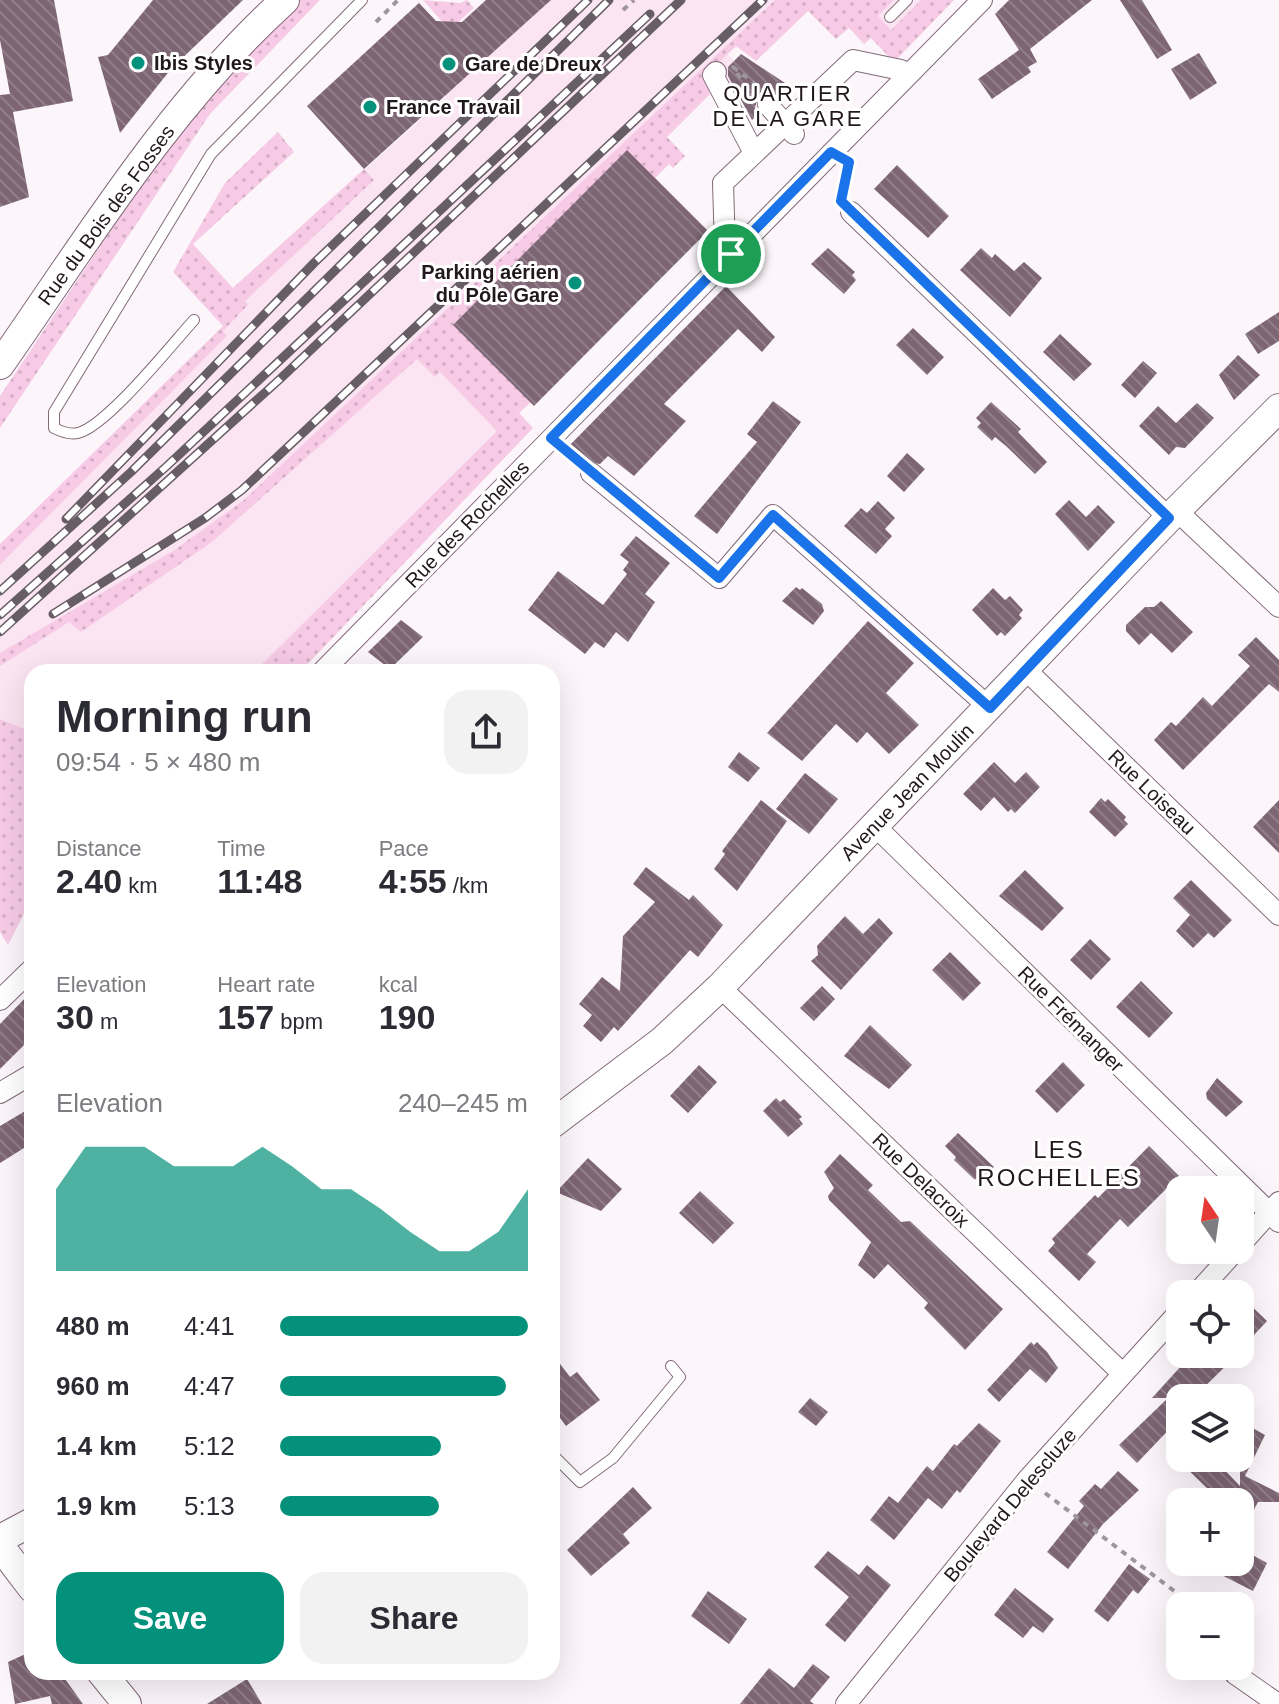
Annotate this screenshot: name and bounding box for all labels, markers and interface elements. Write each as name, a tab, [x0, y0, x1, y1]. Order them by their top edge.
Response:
place label: Ibis Styles	[154, 52, 253, 74]
place label: Gare de Dreux	[465, 53, 602, 75]
marker: Ibis Styles	[129, 54, 147, 72]
marker: Gare de Dreux	[440, 55, 458, 73]
district label: QUARTIER DE LA GARE	[713, 81, 863, 131]
place label: France Travail	[386, 96, 521, 118]
marker: France Travail	[361, 98, 379, 116]
street label: Rue du Bois des Fosses	[33, 121, 179, 309]
pin	[697, 220, 765, 288]
icon: arrive	[709, 232, 753, 276]
place label: Parking aérien du Pôle Gare	[421, 261, 559, 306]
marker: Parking aérien du Pôle Gare	[566, 274, 584, 292]
street label: Rue des Rochelles	[401, 456, 533, 592]
button: share	[444, 690, 528, 774]
text: Morning run	[56, 692, 313, 741]
street label: Avenue Jean Moulin	[836, 719, 978, 865]
street label: Rue Loiseau	[1104, 745, 1200, 839]
text: 09:54 · 5 × 480 m	[56, 747, 261, 777]
text: Distance	[56, 836, 142, 861]
text: Time	[217, 836, 265, 861]
text: Pace	[379, 836, 429, 861]
text: 2.40	[56, 862, 122, 900]
text: 11:48	[217, 862, 302, 900]
text: 4:55	[379, 862, 447, 900]
text: km	[122, 873, 158, 898]
text: /km	[447, 873, 488, 898]
street label: Rue Frémanger	[1014, 962, 1129, 1077]
text: Elevation	[56, 972, 147, 997]
text: Heart rate	[217, 972, 315, 997]
text: kcal	[379, 972, 418, 997]
text: 30	[56, 998, 94, 1036]
text: 157	[217, 998, 274, 1036]
text: 190	[379, 998, 435, 1036]
text: m	[94, 1009, 118, 1034]
text: bpm	[274, 1009, 323, 1034]
text: Elevation	[56, 1088, 163, 1118]
text: 240–245 m	[398, 1088, 528, 1118]
street label: Rue Delacroix	[868, 1128, 974, 1232]
district label: LES ROCHELLES	[977, 1136, 1141, 1191]
north arrow	[1166, 1176, 1254, 1264]
map controls	[1166, 1176, 1254, 1680]
button: locate	[1166, 1280, 1254, 1368]
text: 480 m	[56, 1311, 130, 1341]
text: 4:41	[184, 1311, 235, 1341]
text: 960 m	[56, 1371, 130, 1401]
text: 4:47	[184, 1371, 235, 1401]
button: layers	[1166, 1384, 1254, 1472]
street label: Boulevard Delescluze	[939, 1424, 1081, 1586]
text: 1.4 km	[56, 1431, 137, 1461]
text: 5:12	[184, 1431, 235, 1461]
button: +	[1166, 1488, 1254, 1576]
text: 1.9 km	[56, 1491, 137, 1521]
text: 5:13	[184, 1491, 235, 1521]
button: Save	[56, 1572, 284, 1664]
button: Share	[300, 1572, 528, 1664]
button: −	[1166, 1592, 1254, 1680]

